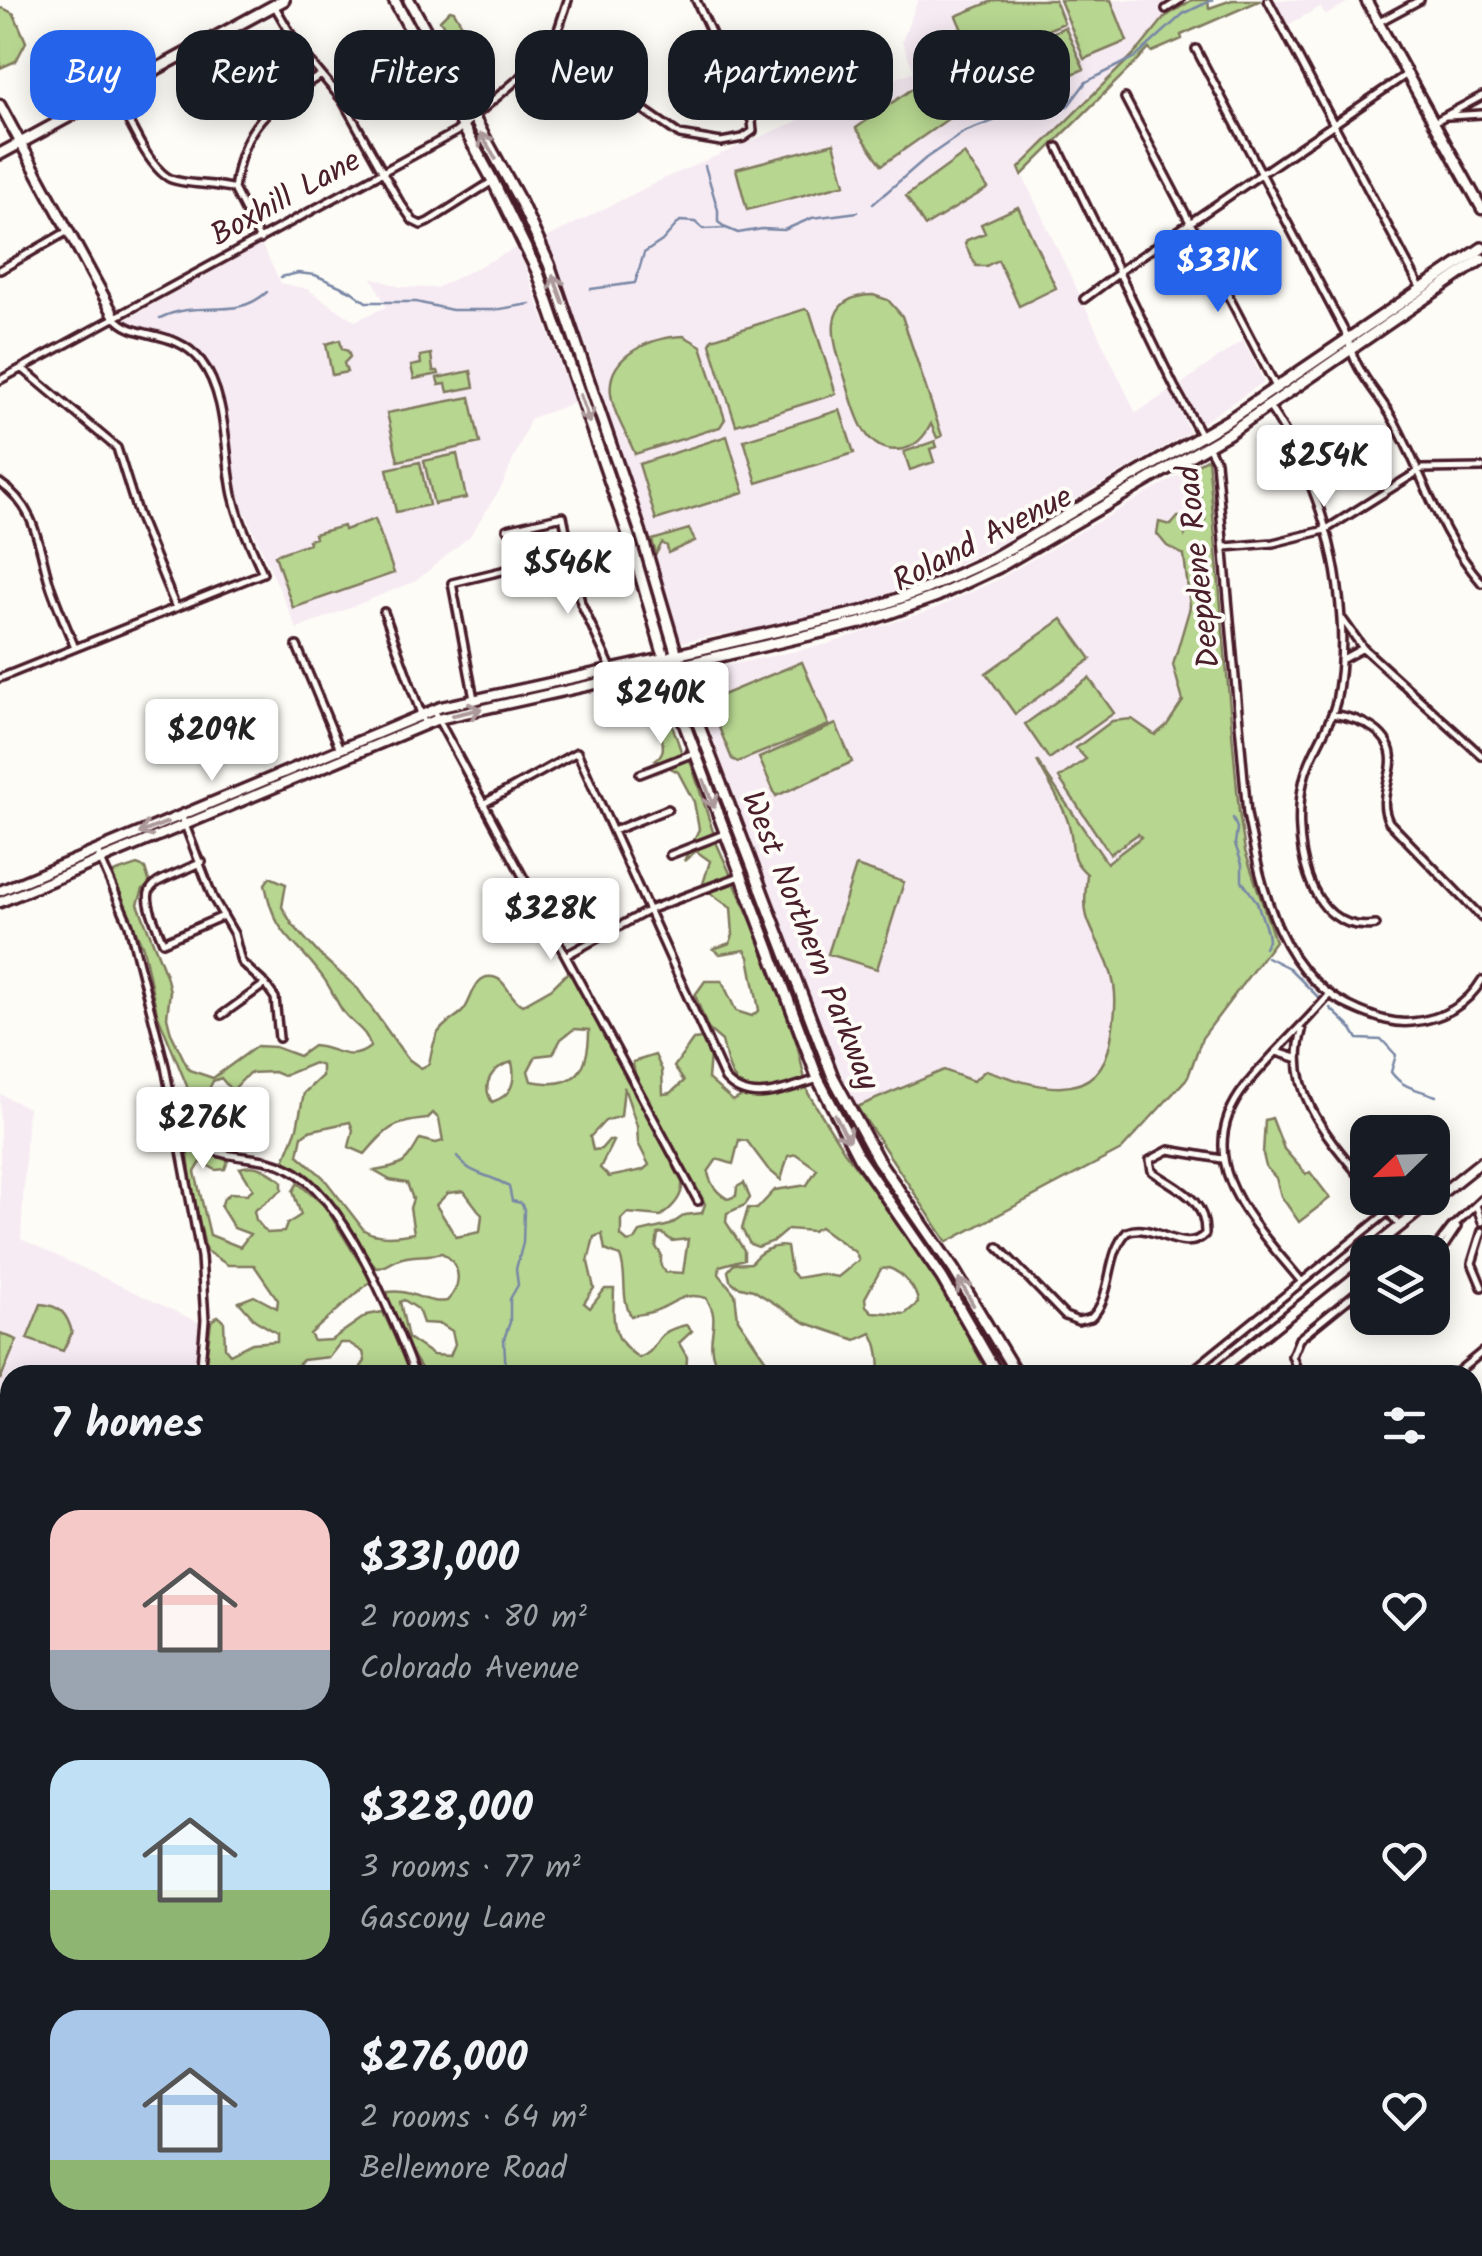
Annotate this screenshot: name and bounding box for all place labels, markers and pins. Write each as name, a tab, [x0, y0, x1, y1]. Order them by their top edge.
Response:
pin: $331K	[1148, 230, 1288, 315]
pin: $254K	[1254, 425, 1394, 510]
pin: $546K	[498, 532, 638, 617]
pin: $240K	[591, 662, 731, 747]
pin: $209K	[142, 699, 282, 784]
pin: $328K	[481, 878, 621, 963]
pin: $276K	[133, 1087, 273, 1172]

